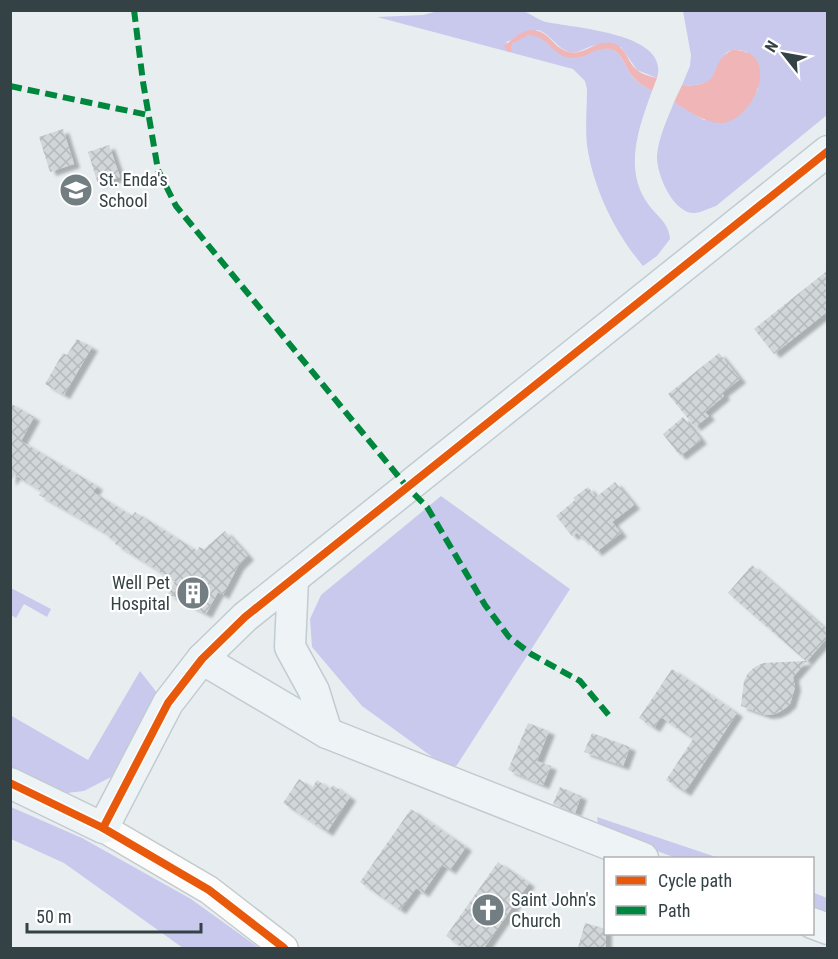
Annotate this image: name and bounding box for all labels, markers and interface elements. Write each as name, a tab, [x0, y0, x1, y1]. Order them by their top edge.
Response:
north arrow	[754, 24, 814, 84]
text: N	[761, 37, 782, 56]
place label: St. Enda's School	[99, 169, 168, 211]
school or university icon: St. Enda's School	[58, 172, 94, 208]
place label: Well Pet Hospital	[111, 572, 170, 614]
building icon: Well Pet Hospital	[175, 575, 211, 611]
legend	[604, 857, 814, 935]
text: Cycle path	[658, 870, 732, 891]
place label: Saint John's Church	[511, 889, 596, 931]
church icon: Saint John's Church	[470, 892, 506, 928]
scale bar	[27, 896, 201, 934]
text: Path	[658, 900, 691, 921]
text: 50 m	[36, 906, 71, 927]

